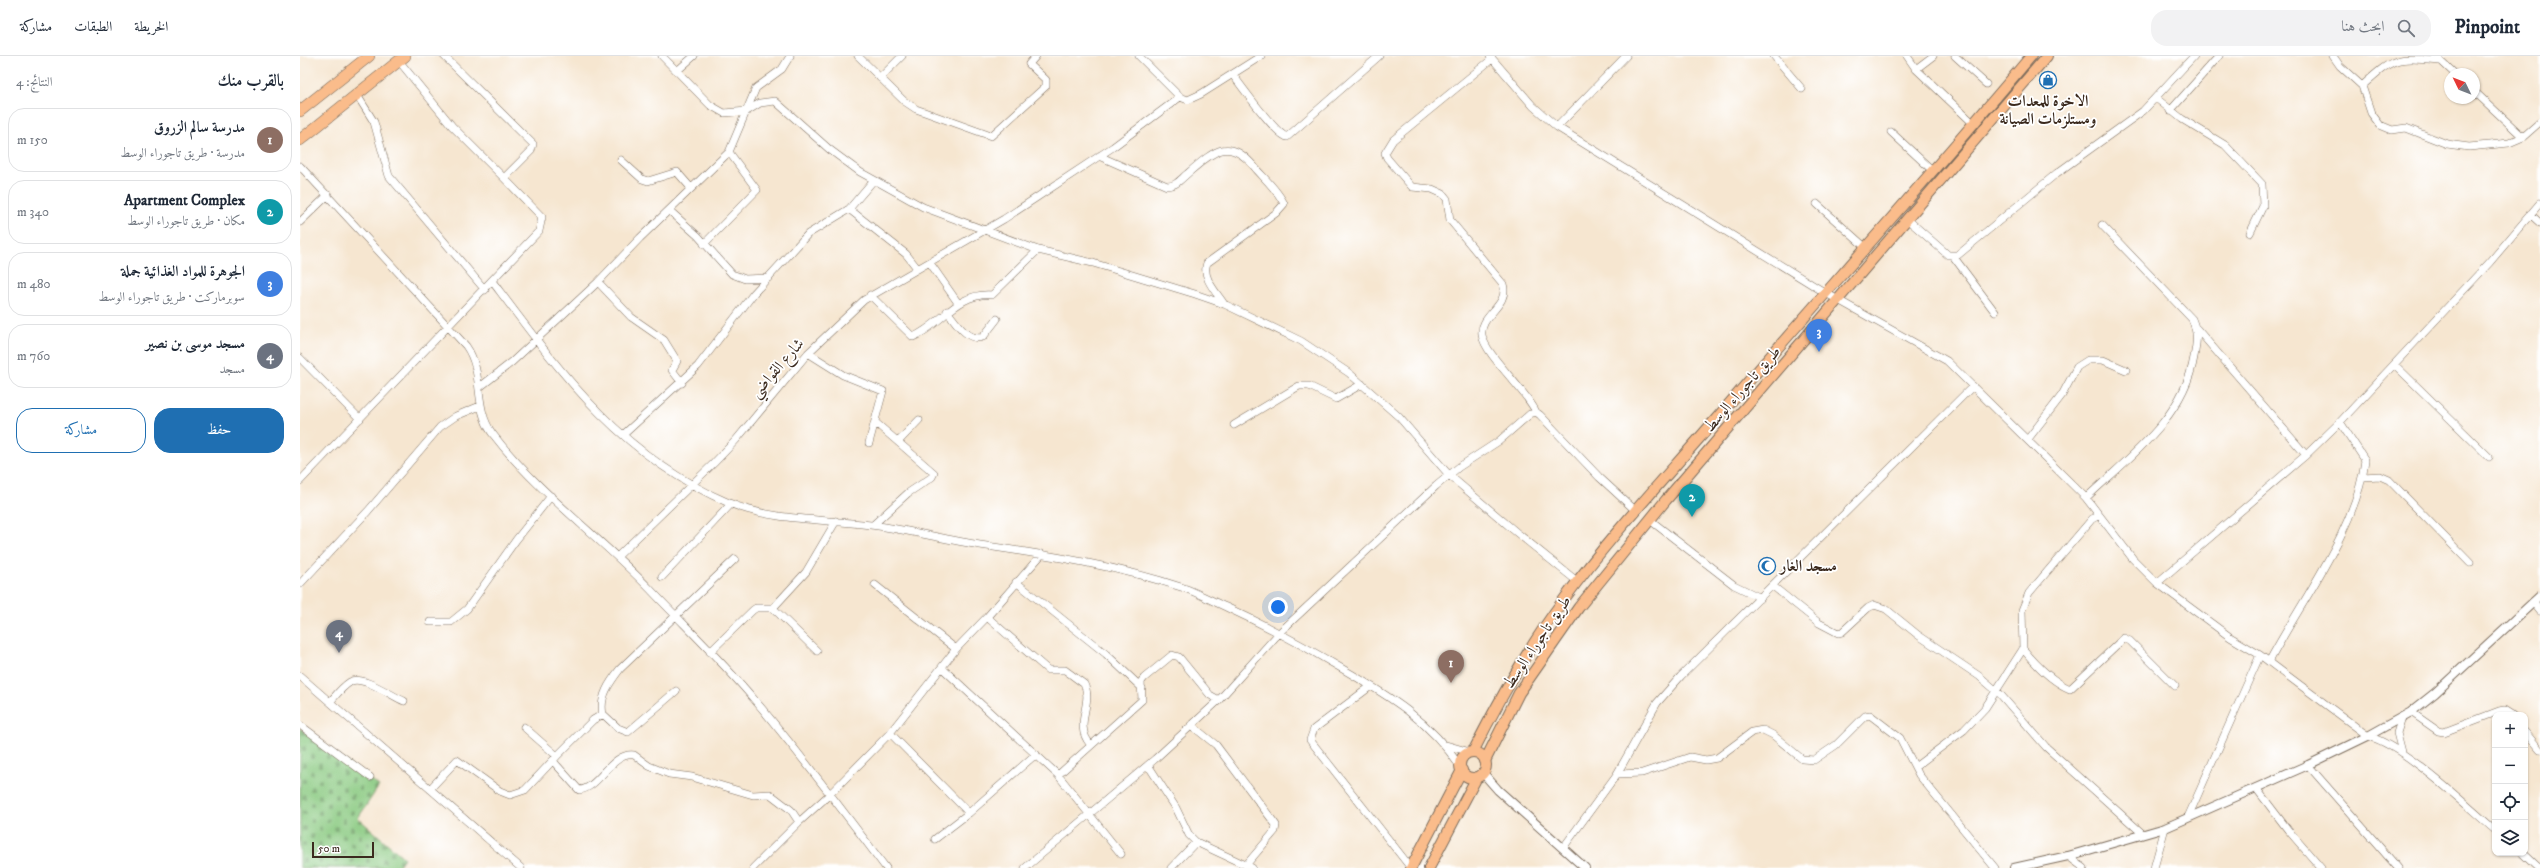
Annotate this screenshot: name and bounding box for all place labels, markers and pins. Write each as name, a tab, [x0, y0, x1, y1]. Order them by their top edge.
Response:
shop icon: الاخوة للمعدات ومستلزمات الصيانة	[2038, 70, 2058, 90]
place label: الاخوة للمعدات ومستلزمات الصيانة	[2000, 91, 2096, 129]
pin: 3	[1806, 319, 1832, 352]
pin: 2	[1679, 484, 1705, 517]
mosque icon: مسجد الغار	[1757, 556, 1777, 576]
place label: مسجد الغار	[1778, 556, 1837, 576]
pin: 4	[326, 620, 352, 653]
pin: 1	[1438, 650, 1464, 683]

